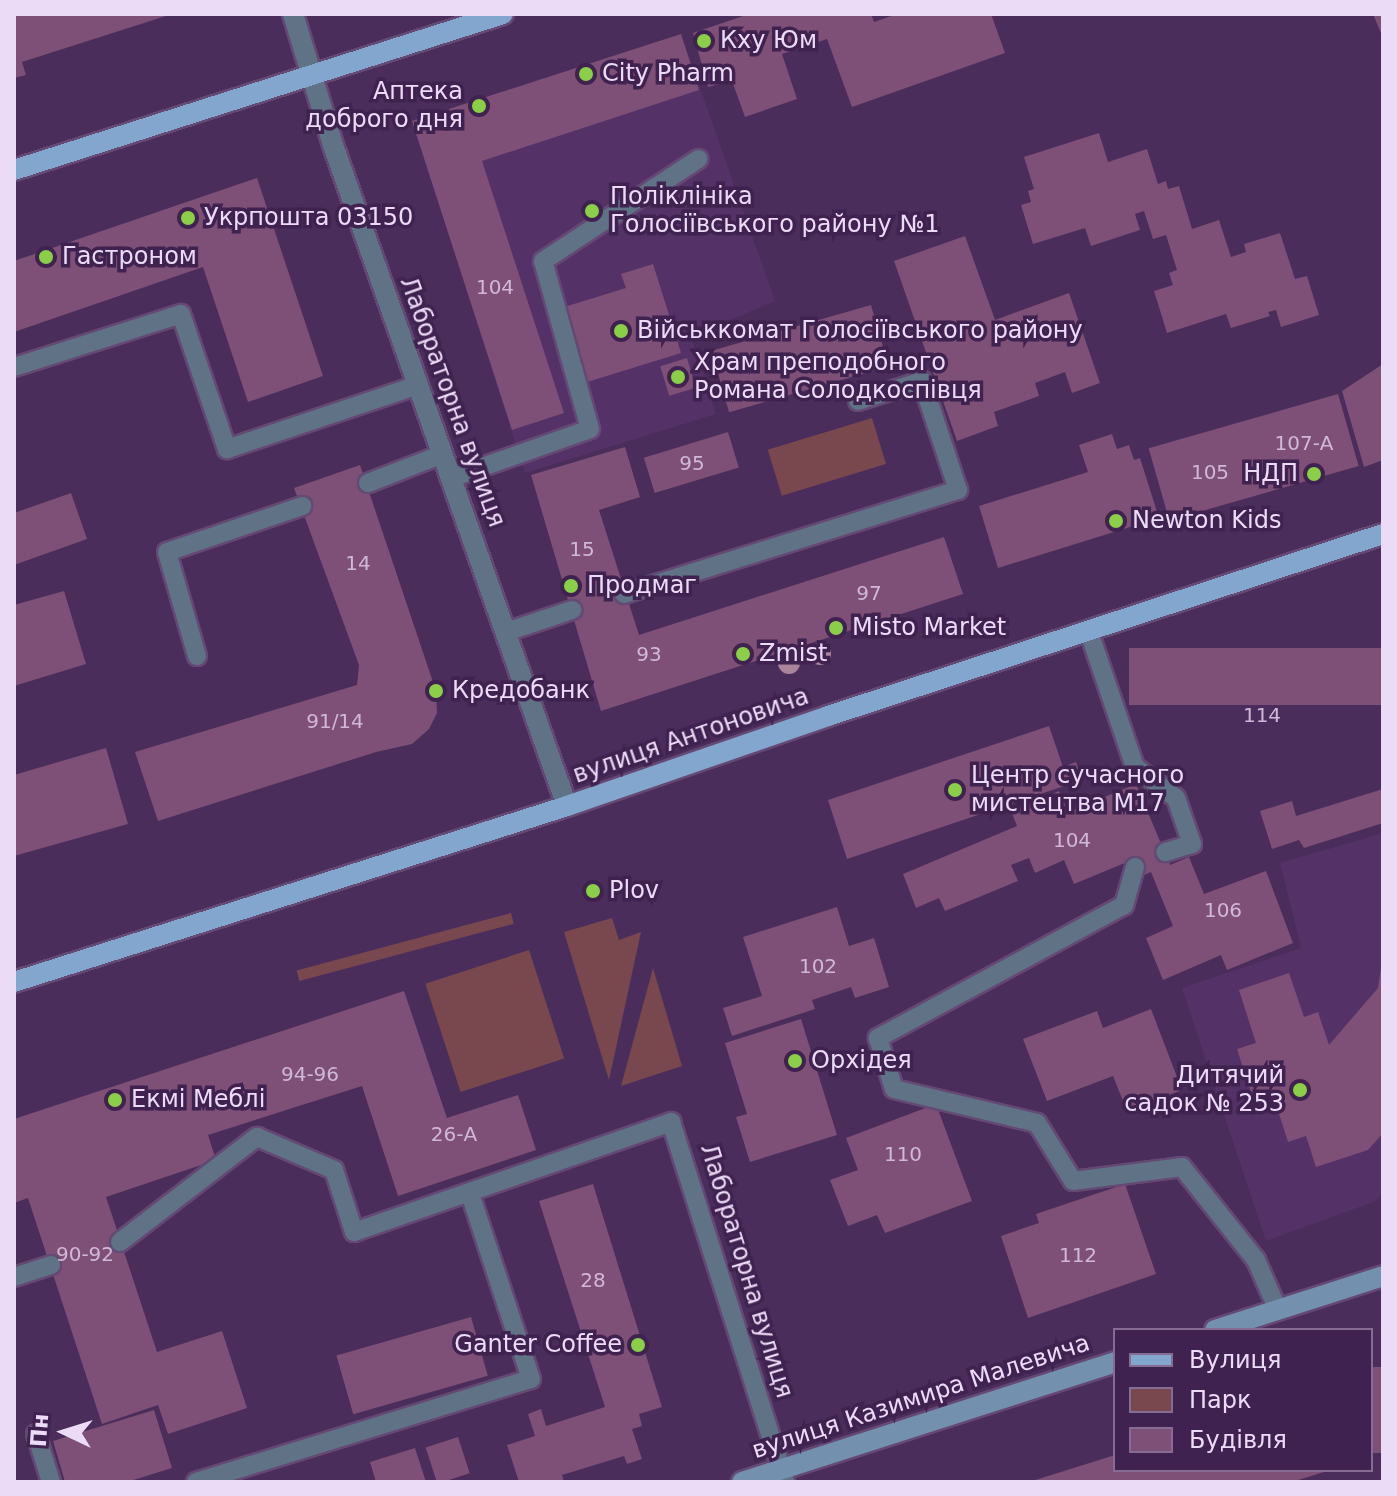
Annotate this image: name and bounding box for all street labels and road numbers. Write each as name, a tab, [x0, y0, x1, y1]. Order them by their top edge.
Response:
street label: Лабораторна вулиця	[393, 273, 511, 531]
street label: вулиця Антоновича	[569, 682, 813, 790]
street label: Лабораторна вулиця	[694, 1140, 798, 1402]
street label: вулиця Казимира Малевича	[749, 1329, 1093, 1465]

